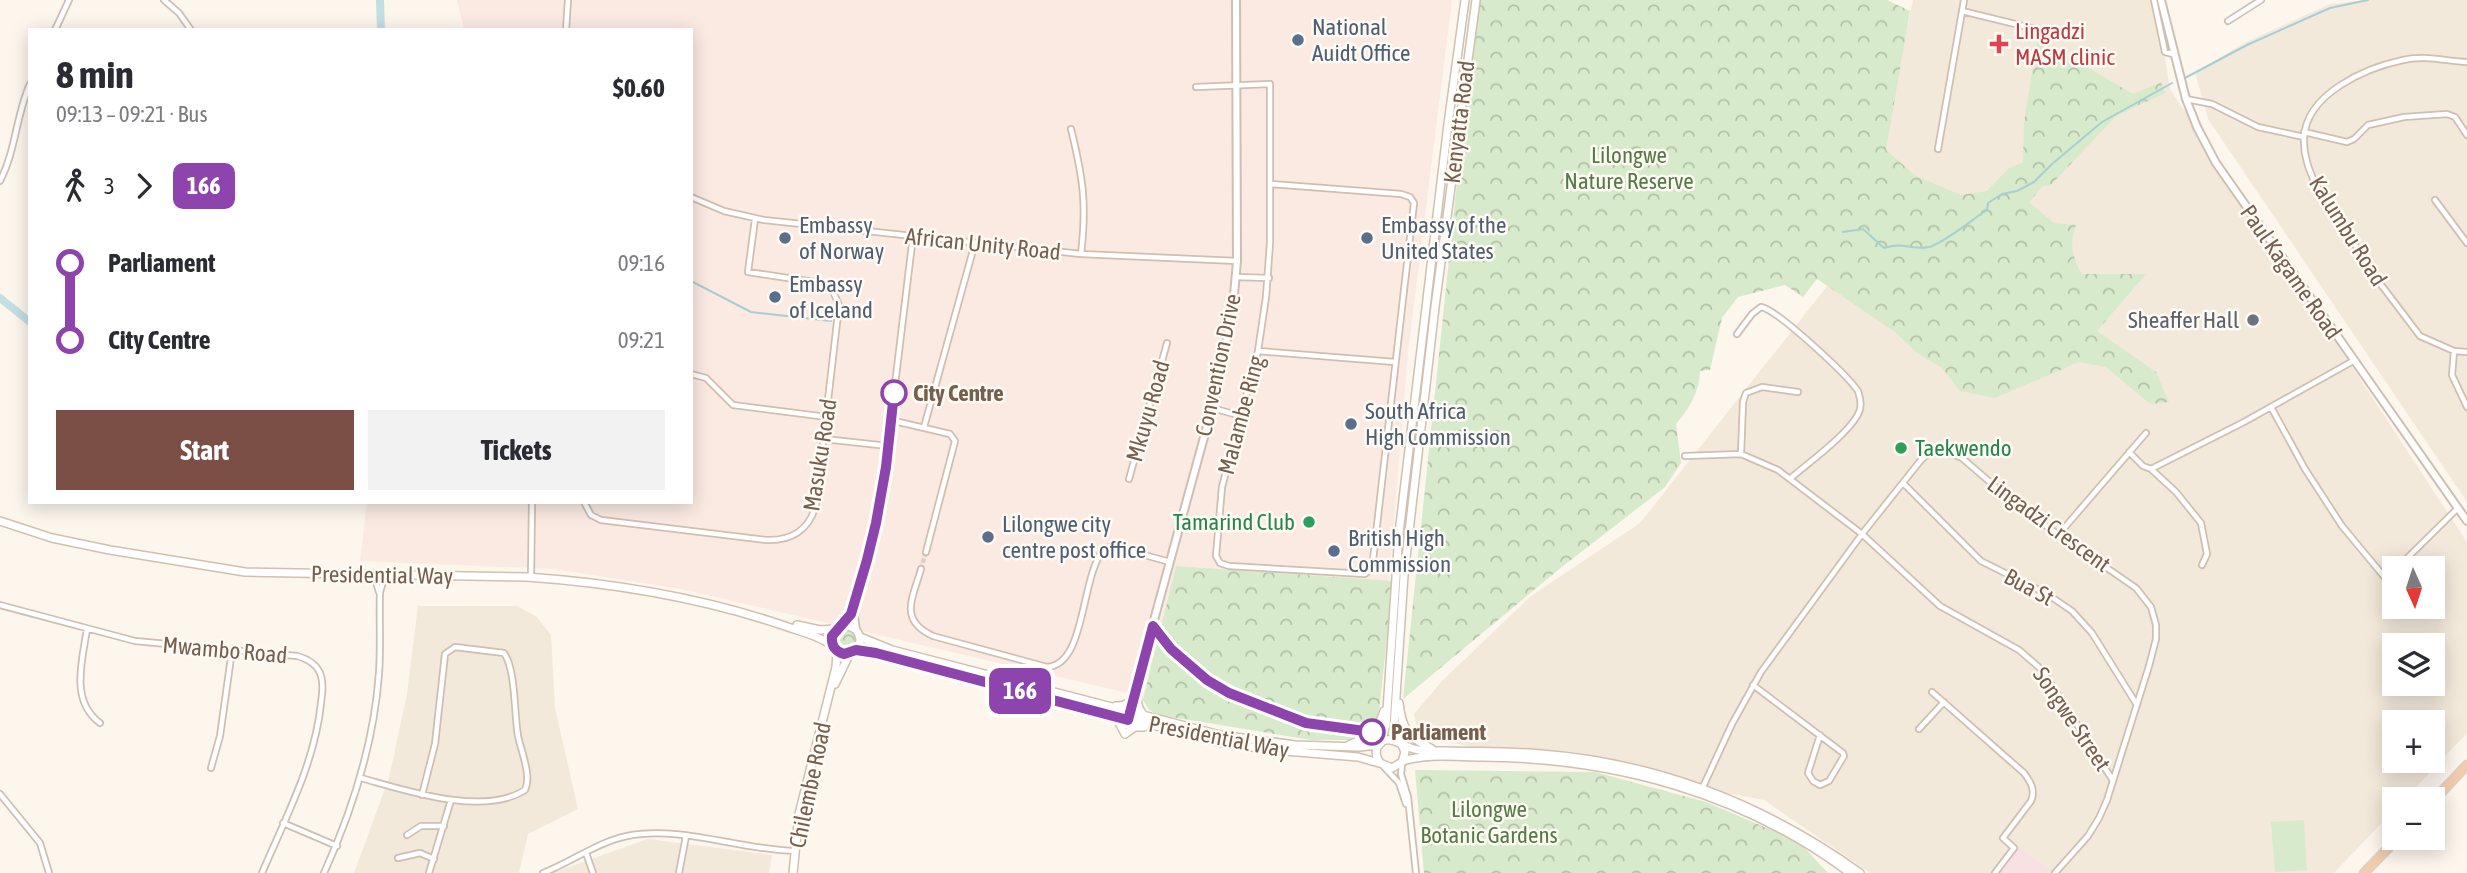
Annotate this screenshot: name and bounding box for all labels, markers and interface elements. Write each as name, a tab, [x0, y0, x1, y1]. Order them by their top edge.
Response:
place label: National Auidt Office	[1312, 14, 1411, 66]
place label: Lingadzi MASM clinic	[2015, 18, 2115, 70]
marker: National Auidt Office	[1290, 32, 1306, 48]
marker: Lingadzi MASM clinic	[1989, 34, 2009, 54]
text: 8 min	[56, 53, 134, 96]
street label: Kenyatta Road	[1439, 59, 1479, 185]
text: $0.60	[613, 73, 665, 103]
text: 09:13 – 09:21 · Bus	[56, 101, 208, 127]
park label: Lilongwe Nature Reserve	[1564, 142, 1694, 194]
icon: walk	[56, 167, 94, 205]
icon: forward	[125, 167, 163, 205]
street label: Kalumbu Road	[2304, 171, 2392, 291]
text: 166	[187, 172, 221, 199]
text: 3	[104, 173, 115, 199]
street label: Paul Kagame Road	[2235, 200, 2347, 344]
place label: Embassy of Norway	[799, 212, 884, 264]
place label: Embassy of the United States	[1381, 212, 1506, 264]
street label: African Unity Road	[904, 223, 1062, 265]
marker: Embassy of Norway	[777, 230, 793, 246]
marker: Embassy of the United States	[1359, 230, 1375, 246]
text: Parliament	[108, 248, 216, 278]
text: 09:16	[618, 250, 665, 276]
place label: Embassy of Iceland	[789, 271, 873, 323]
marker: Embassy of Iceland	[767, 289, 783, 305]
street label: Convention Drive	[1190, 291, 1246, 439]
place label: Sheaffer Hall	[2128, 307, 2239, 333]
marker: Sheaffer Hall	[2245, 312, 2261, 328]
text: City Centre	[108, 325, 211, 355]
text: 09:21	[618, 327, 665, 353]
street label: Malambe Ring	[1213, 353, 1269, 477]
street label: Mkuyu Road	[1121, 357, 1175, 465]
marker: City Centre	[881, 380, 907, 406]
place label: City Centre	[913, 380, 1004, 406]
street label: Masuku Road	[798, 397, 842, 513]
place label: South Africa High Commission	[1365, 398, 1511, 450]
button: Start	[56, 410, 354, 490]
button: Tickets	[368, 410, 665, 490]
marker: South Africa High Commission	[1343, 416, 1359, 432]
place label: Taekwendo	[1915, 435, 2012, 461]
marker: Taekwendo	[1893, 440, 1909, 456]
street label: Lingadzi Crescent	[1982, 471, 2116, 577]
place label: Tamarind Club	[1173, 509, 1295, 535]
place label: Lilongwe city centre post office	[1002, 511, 1146, 563]
marker: Tamarind Club	[1301, 514, 1317, 530]
place label: British High Commission	[1348, 525, 1451, 577]
marker: Lilongwe city centre post office	[980, 529, 996, 545]
marker: British High Commission	[1326, 543, 1342, 559]
north arrow	[2382, 556, 2445, 620]
map controls	[2382, 556, 2445, 850]
street label: Presidential Way	[311, 561, 453, 589]
street label: Bua St	[2000, 563, 2058, 611]
street label: Mwambo Road	[162, 632, 288, 668]
button: layers	[2382, 633, 2445, 696]
street label: Songwe Street	[2028, 662, 2116, 776]
line badge: 166	[980, 668, 1060, 714]
text: 166	[1003, 677, 1037, 704]
button: +	[2382, 710, 2445, 773]
street label: Presidential Way	[1147, 711, 1291, 763]
marker: Parliament	[1359, 719, 1385, 745]
place label: Parliament	[1391, 719, 1487, 745]
street label: Chilembe Road	[784, 720, 836, 850]
button: −	[2382, 787, 2445, 850]
park label: Lilongwe Botanic Gardens	[1420, 796, 1558, 848]

